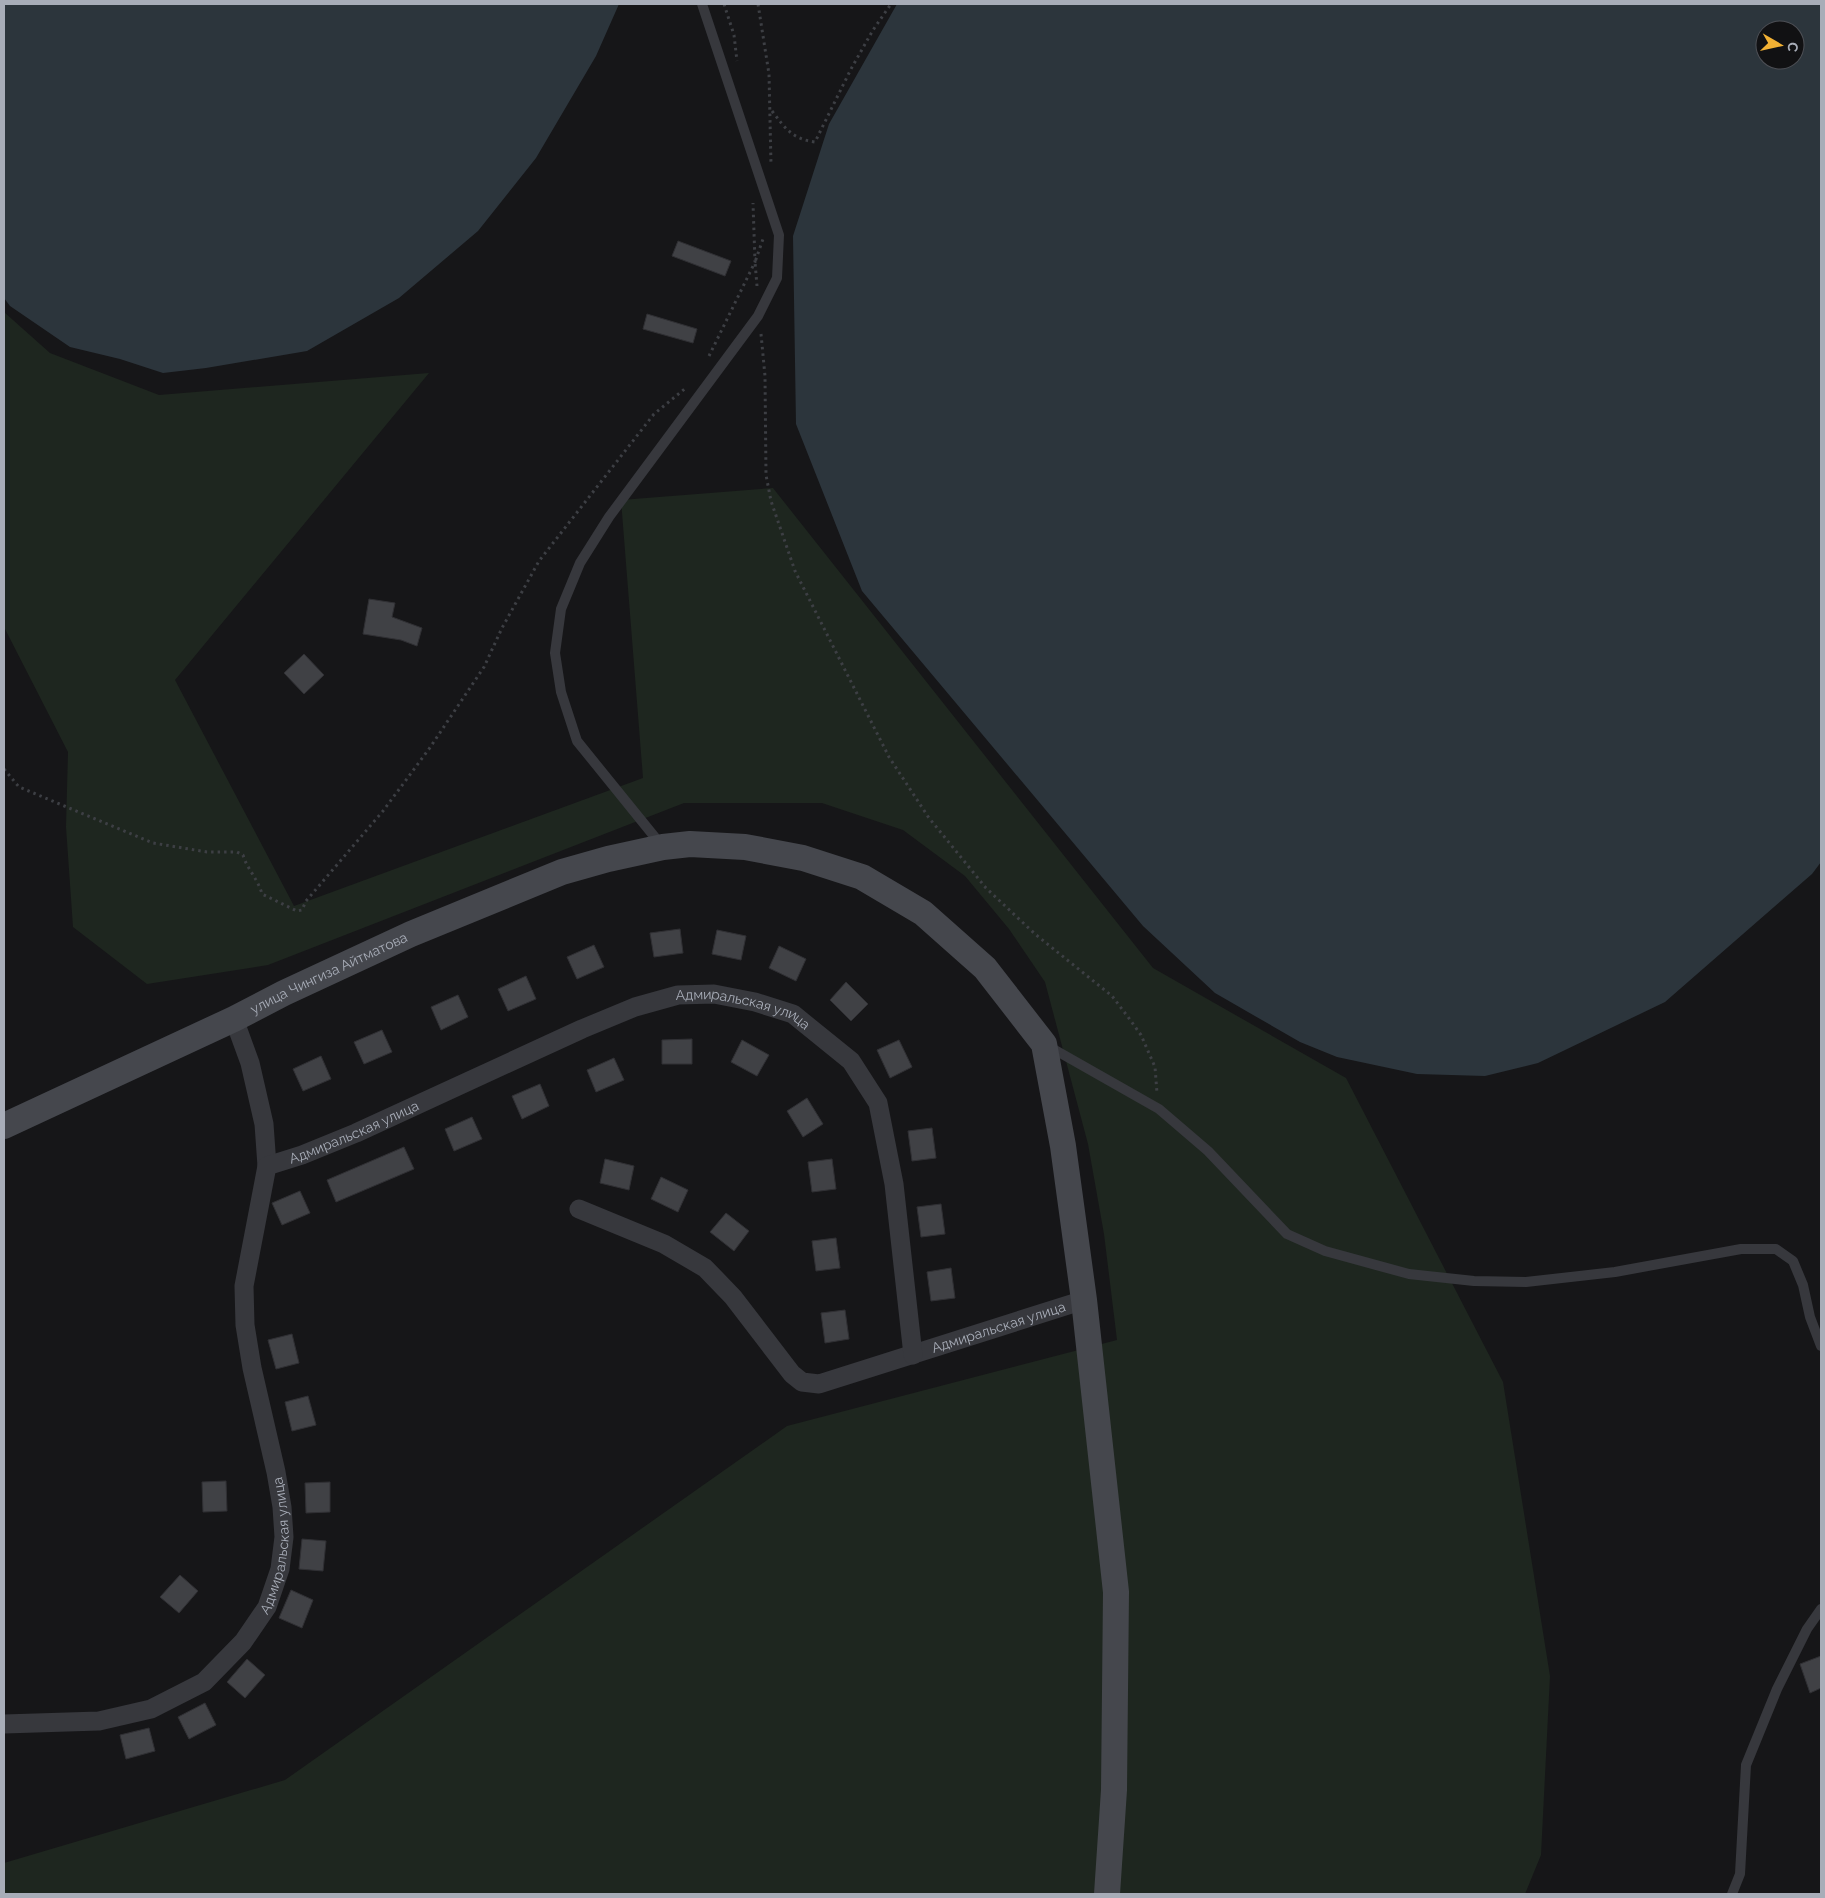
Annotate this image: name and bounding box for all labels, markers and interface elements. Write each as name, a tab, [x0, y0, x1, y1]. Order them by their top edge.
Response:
north arrow	[1755, 20, 1805, 70]
text: С	[1784, 41, 1801, 53]
street label: улица Чингиза Айтматова	[247, 929, 410, 1017]
street label: Адмиральская улица	[676, 986, 813, 1033]
street label: Адмиральская улица	[287, 1097, 421, 1167]
street label: Адмиральская улица	[930, 1298, 1067, 1356]
street label: Адмиральская улица	[256, 1476, 292, 1617]

